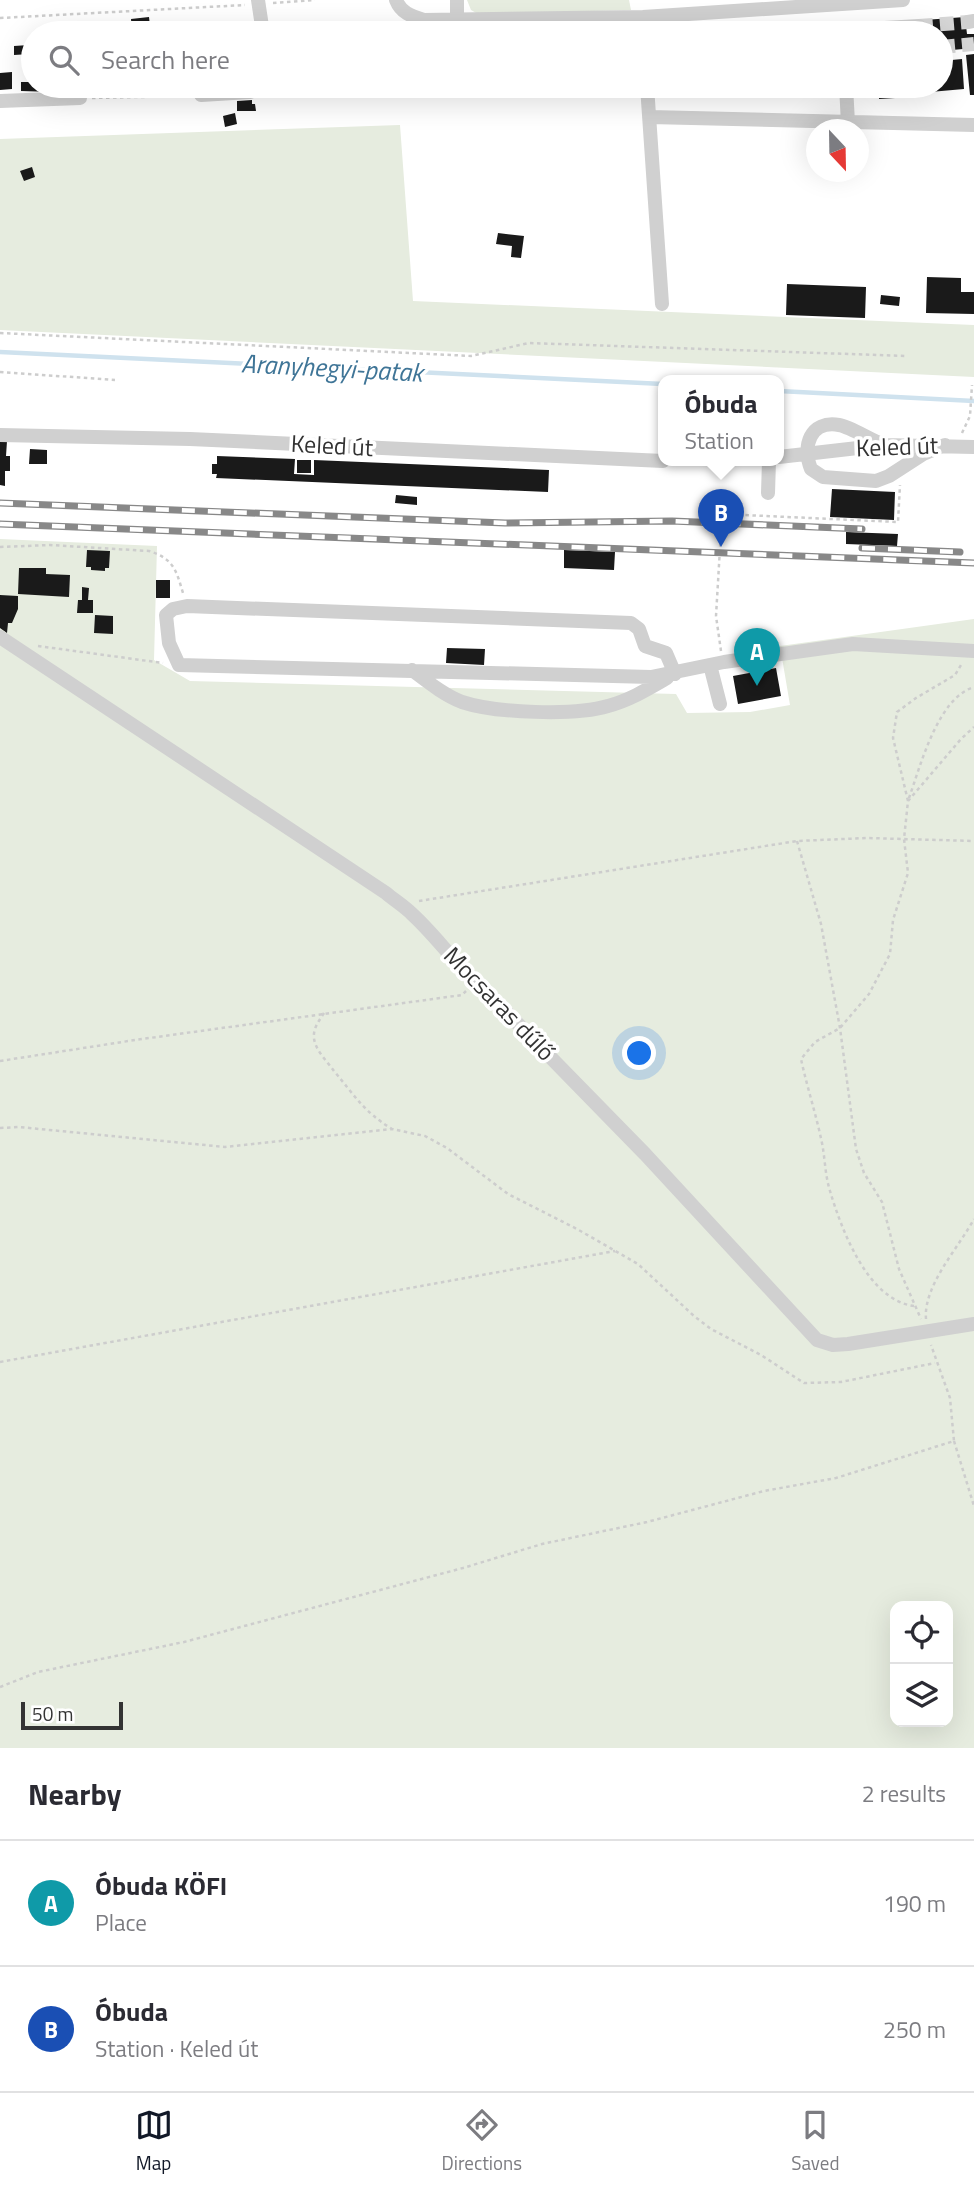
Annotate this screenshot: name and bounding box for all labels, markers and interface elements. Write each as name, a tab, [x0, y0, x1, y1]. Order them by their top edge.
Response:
search box	[21, 21, 953, 98]
text: Search here	[101, 40, 230, 79]
icon: search	[45, 41, 83, 79]
north arrow	[806, 119, 869, 182]
water label: Aranyhegyi-patak	[240, 343, 427, 392]
popup	[658, 375, 784, 466]
text: Óbuda	[684, 384, 758, 423]
text: Station	[684, 423, 754, 458]
street label: Keled út	[290, 425, 375, 465]
street label: Keled út	[855, 427, 939, 465]
pin: B	[698, 489, 744, 547]
pin: A	[734, 628, 780, 686]
street label: Mocsaras dűlő	[436, 938, 564, 1069]
your location	[622, 1036, 656, 1070]
map controls	[890, 1601, 953, 1727]
button: locate	[890, 1601, 953, 1664]
button: layers	[890, 1664, 953, 1727]
scale bar	[21, 1699, 122, 1731]
text: 50 m	[32, 1699, 73, 1728]
text: Nearby	[28, 1771, 121, 1817]
text: 2 results	[862, 1776, 946, 1811]
text: Óbuda KÖFI	[95, 1866, 227, 1905]
text: A	[44, 1886, 58, 1921]
text: 190 m	[883, 1886, 946, 1921]
text: Place	[95, 1905, 147, 1940]
text: Óbuda	[95, 1992, 168, 2031]
text: B	[44, 2012, 58, 2047]
text: 250 m	[883, 2012, 946, 2047]
text: Station · Keled út	[95, 2031, 258, 2066]
tab: Map	[135, 2106, 173, 2177]
tab: Directions	[442, 2106, 522, 2177]
tab: Saved	[791, 2106, 839, 2177]

